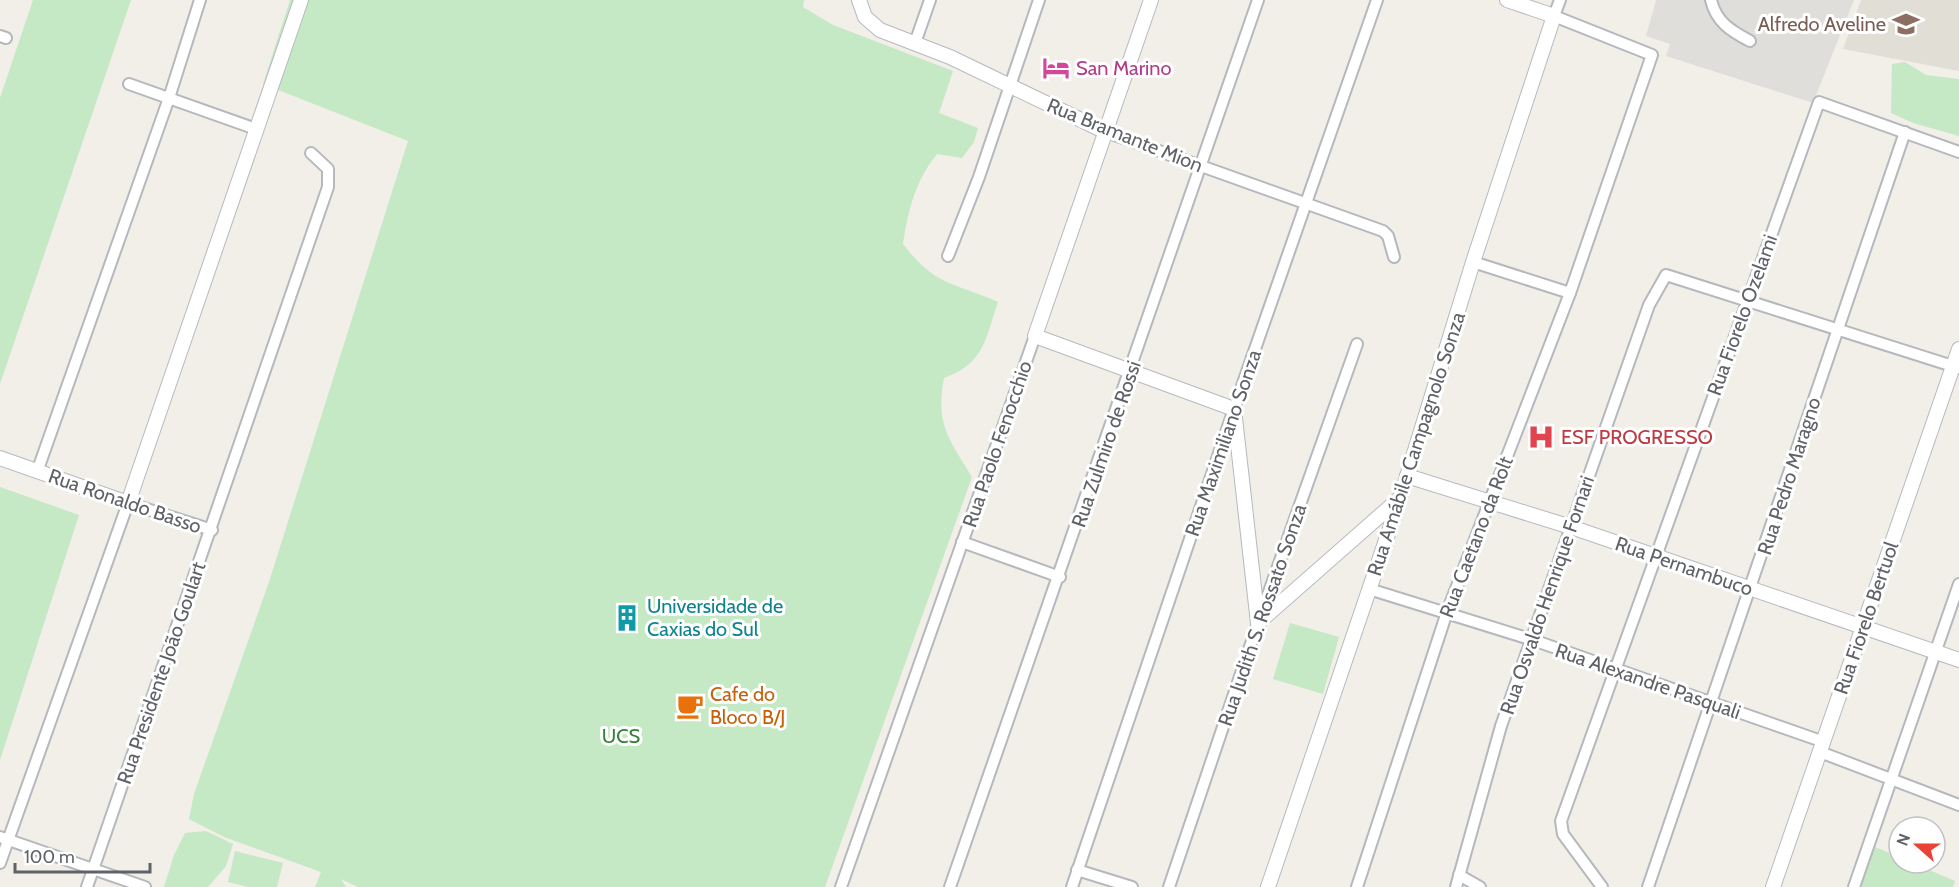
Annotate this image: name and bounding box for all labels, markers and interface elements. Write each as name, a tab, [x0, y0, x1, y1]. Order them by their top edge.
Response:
school or university icon: Alfredo Aveline	[1891, 9, 1921, 39]
place label: Alfredo Aveline	[1758, 12, 1886, 36]
hotel icon: San Marino	[1041, 53, 1071, 83]
place label: San Marino	[1076, 56, 1171, 80]
street label: Rua Bramante Mion	[1044, 93, 1206, 177]
street label: Rua Fiorelo Ozelami	[1702, 231, 1782, 399]
street label: Rua Amábile Campagnolo Sonza	[1362, 309, 1470, 579]
street label: Rua Maximiliano Sonza	[1180, 346, 1266, 539]
street label: Rua Paolo Fenocchio	[957, 358, 1037, 530]
street label: Rua Zulmiro de Rossi	[1066, 358, 1146, 530]
street label: Rua Pedro Maragno	[1752, 394, 1826, 558]
hospital icon: ESF PROGRESSO	[1526, 422, 1556, 452]
place label: ESF PROGRESSO	[1561, 425, 1713, 449]
street label: Rua Caetano da Rolt	[1434, 453, 1518, 621]
street label: Rua Ronaldo Basso	[45, 464, 205, 538]
street label: Rua Osvaldo Henrique Fornari	[1495, 472, 1599, 718]
street label: Rua Judith S. Rossato Sonza	[1213, 500, 1311, 729]
street label: Rua Pernambuco	[1612, 531, 1756, 601]
street label: Rua Fiorelo Bertuol	[1829, 538, 1903, 697]
street label: Rua Presidente João Goulart	[112, 559, 210, 787]
place label: Universidade de Caxias do Sul	[647, 594, 783, 641]
building icon: Universidade de Caxias do Sul	[612, 603, 642, 633]
street label: Rua Alexandre Pasquali	[1552, 638, 1744, 724]
place label: Cafe do Bloco B/J	[710, 682, 785, 729]
cafe icon: Cafe do Bloco B/J	[675, 691, 705, 721]
park label: UCS	[602, 724, 641, 748]
north arrow	[1887, 815, 1947, 875]
text: N	[1893, 831, 1914, 848]
scale bar	[15, 836, 150, 874]
text: 100 m	[24, 846, 75, 868]

